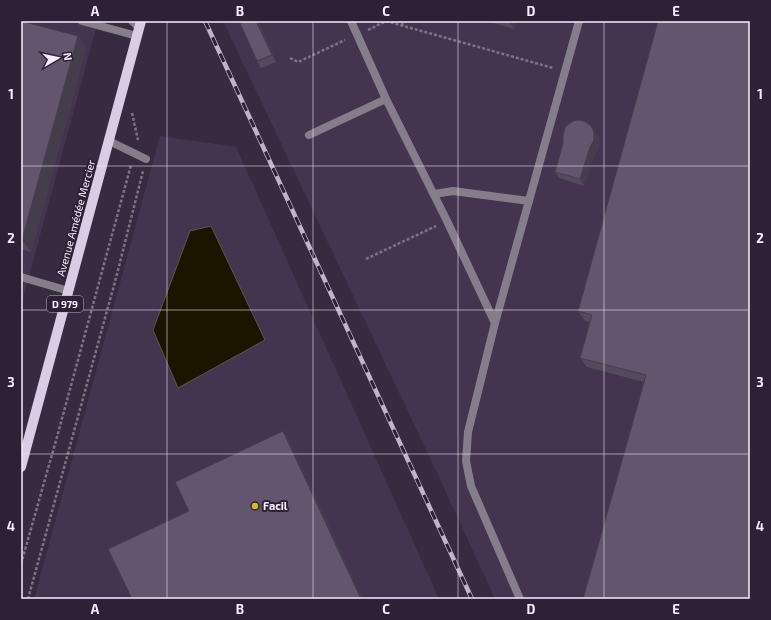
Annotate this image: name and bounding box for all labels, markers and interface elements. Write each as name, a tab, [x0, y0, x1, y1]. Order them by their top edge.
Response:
text: A	[91, 3, 100, 19]
text: B	[236, 3, 244, 19]
text: C	[382, 3, 390, 19]
text: D	[527, 3, 536, 19]
text: E	[672, 3, 680, 19]
north arrow	[38, 38, 78, 78]
text: N	[61, 51, 75, 61]
text: 1	[8, 86, 14, 102]
text: 1	[757, 86, 763, 102]
street label: Avenue Amédée Mercier	[54, 158, 98, 278]
text: 2	[7, 230, 15, 246]
text: 2	[756, 230, 764, 246]
road number: D 979	[47, 296, 83, 312]
text: 3	[7, 374, 15, 390]
text: 3	[756, 374, 764, 390]
place label: Facil	[263, 499, 288, 512]
marker: Facil	[250, 501, 260, 511]
text: 4	[7, 518, 15, 534]
text: 4	[756, 518, 764, 534]
text: A	[91, 601, 100, 617]
text: B	[236, 601, 244, 617]
text: C	[382, 601, 390, 617]
text: D	[527, 601, 536, 617]
text: E	[672, 601, 680, 617]

